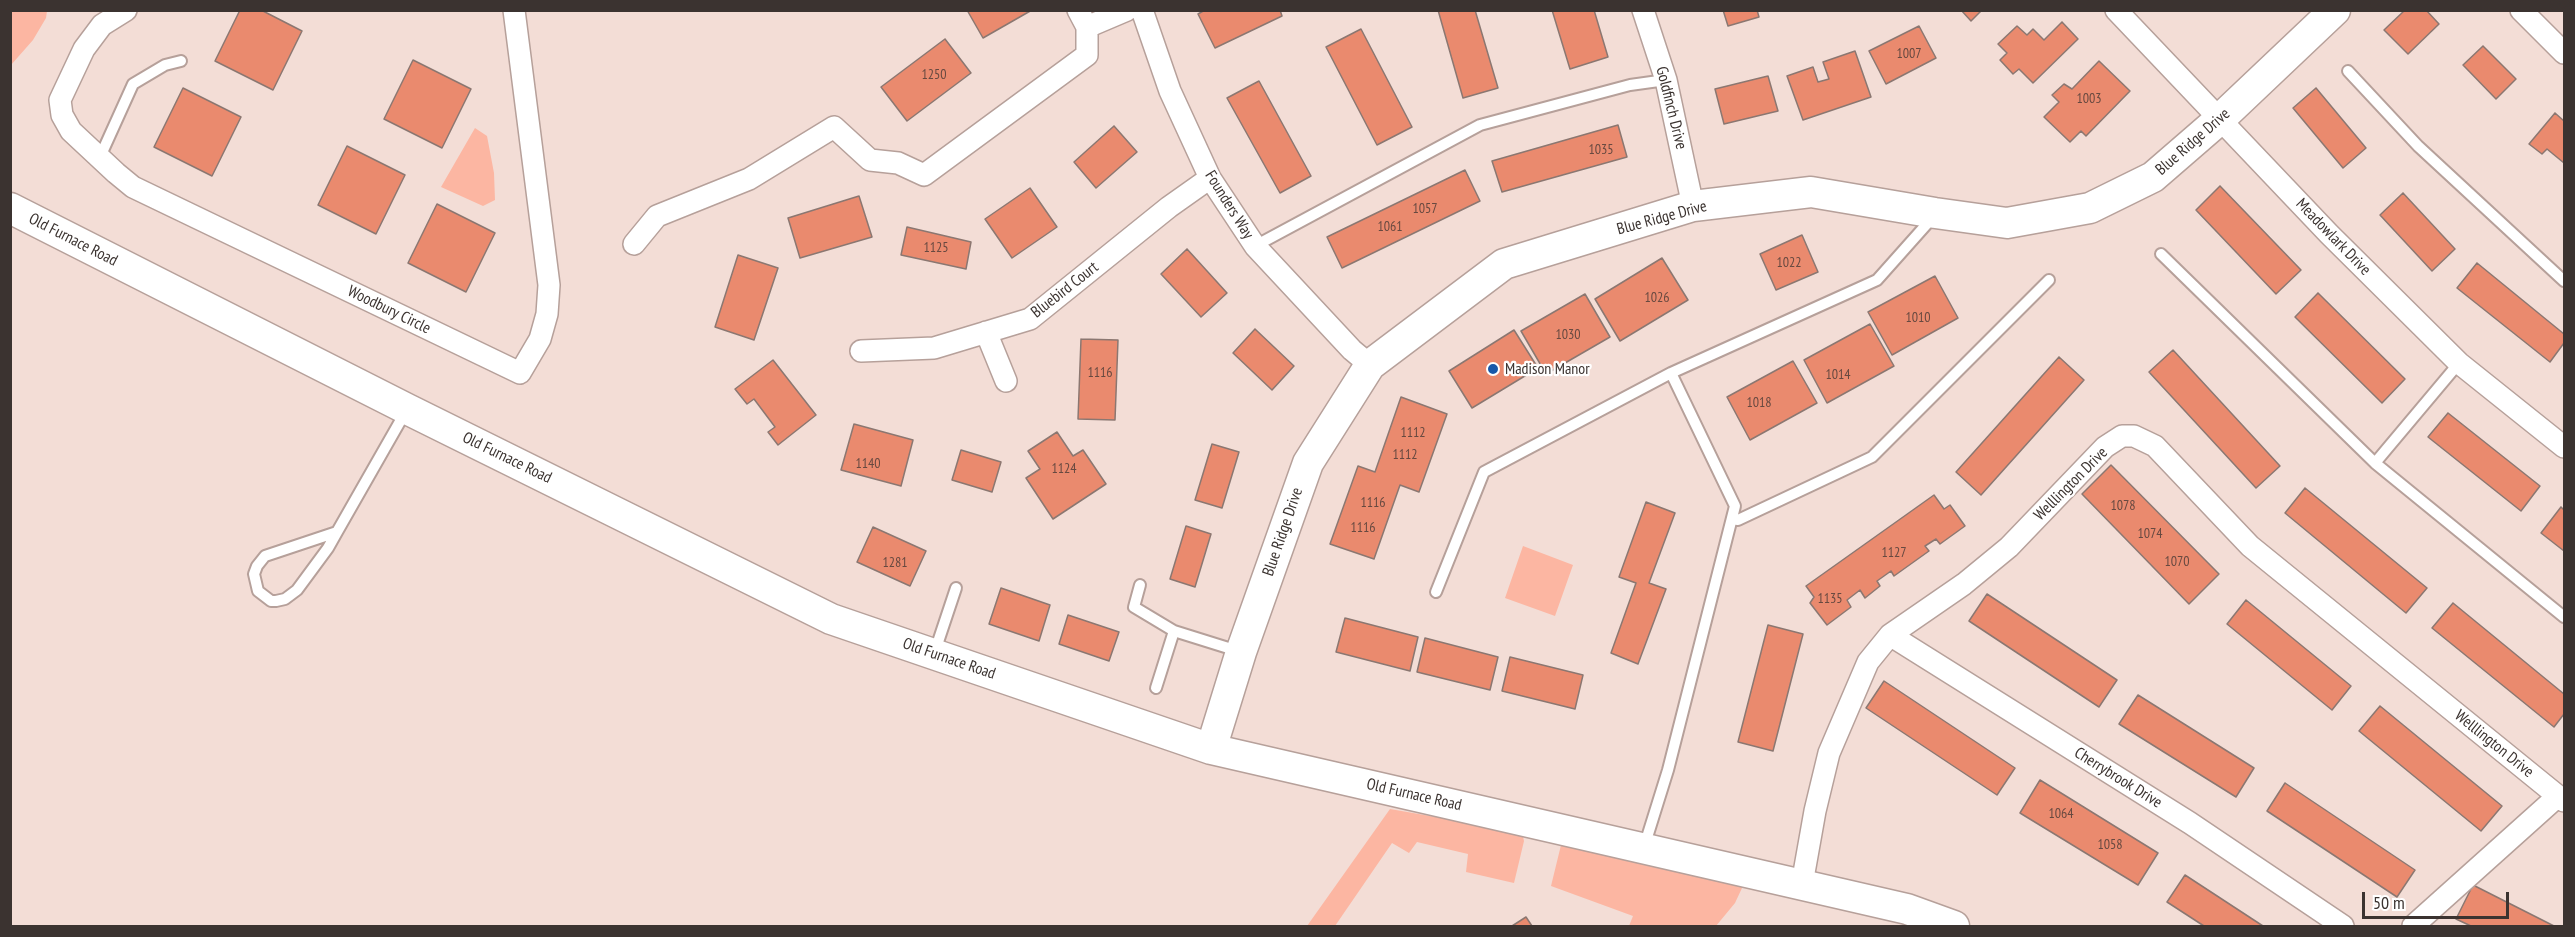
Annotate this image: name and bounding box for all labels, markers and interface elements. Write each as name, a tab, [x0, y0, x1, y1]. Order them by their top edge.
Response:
house number: 1007	[1896, 46, 1922, 62]
street label: Goldfinch Drive	[1651, 65, 1691, 151]
house number: 1250	[921, 67, 947, 83]
house number: 1003	[2076, 91, 2102, 107]
street label: Blue Ridge Drive	[2152, 104, 2234, 180]
house number: 1035	[1588, 142, 1614, 158]
street label: Founders Way	[1201, 167, 1257, 243]
street label: Meadowlark Drive	[2292, 195, 2374, 279]
street label: Blue Ridge Drive	[1615, 197, 1709, 239]
house number: 1057	[1412, 201, 1438, 217]
street label: Old Furnace Road	[25, 209, 121, 271]
house number: 1061	[1377, 219, 1403, 235]
house number: 1125	[923, 240, 949, 256]
house number: 1022	[1776, 255, 1802, 271]
street label: Bluebird Court	[1028, 258, 1102, 322]
street label: Woodbury Circle	[344, 282, 434, 338]
house number: 1026	[1644, 290, 1670, 306]
house number: 1010	[1905, 310, 1931, 326]
house number: 1030	[1555, 327, 1581, 343]
place label: Madison Manor	[1505, 359, 1590, 379]
marker: Madison Manor	[1486, 362, 1500, 376]
house number: 1116	[1087, 365, 1113, 381]
house number: 1014	[1825, 367, 1851, 383]
house number: 1018	[1746, 395, 1772, 411]
house number: 1112	[1400, 425, 1426, 441]
street label: Old Furnace Road	[459, 428, 555, 488]
street label: Welllington Drive	[2030, 443, 2112, 525]
house number: 1112	[1392, 447, 1418, 463]
house number: 1140	[855, 456, 881, 472]
house number: 1124	[1051, 461, 1077, 477]
street label: Blue Ridge Drive	[1259, 485, 1307, 579]
house number: 1116	[1360, 495, 1386, 511]
house number: 1078	[2110, 498, 2136, 514]
house number: 1116	[1350, 520, 1376, 536]
house number: 1074	[2137, 526, 2163, 542]
house number: 1127	[1881, 545, 1907, 561]
house number: 1070	[2164, 554, 2190, 570]
house number: 1281	[882, 555, 908, 571]
house number: 1135	[1817, 591, 1843, 607]
street label: Old Furnace Road	[900, 634, 998, 684]
street label: Welllington Drive	[2451, 706, 2537, 782]
street label: Cherrybrook Drive	[2071, 743, 2165, 813]
street label: Old Furnace Road	[1365, 775, 1463, 815]
house number: 1064	[2048, 806, 2074, 822]
house number: 1058	[2097, 837, 2123, 853]
scale bar	[2365, 880, 2512, 918]
text: 50 m	[2373, 891, 2405, 914]

